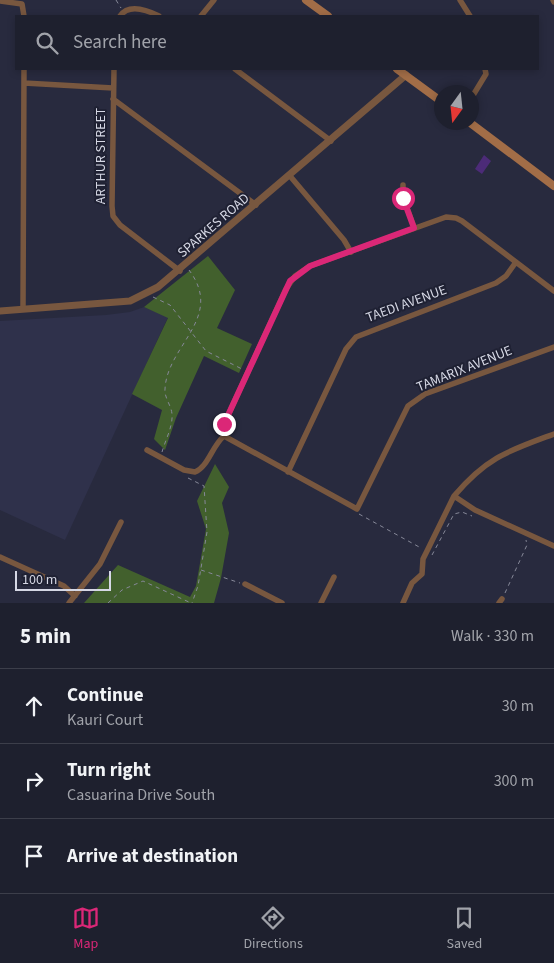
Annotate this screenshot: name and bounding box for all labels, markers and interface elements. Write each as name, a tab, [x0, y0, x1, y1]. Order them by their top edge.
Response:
search box	[15, 15, 539, 70]
icon: search	[33, 29, 61, 57]
text: Search here	[73, 29, 167, 56]
north arrow	[434, 85, 479, 130]
street label: ARTHUR STREET	[91, 107, 111, 204]
route start	[392, 187, 415, 210]
street label: SPARKES ROAD	[173, 189, 254, 263]
street label: TAEDI AVENUE	[363, 280, 449, 328]
street label: TAMARIX AVENUE	[414, 341, 515, 397]
route end	[213, 413, 236, 436]
scale bar	[15, 568, 111, 591]
text: 100 m	[22, 570, 57, 590]
text: 5 min	[20, 621, 71, 651]
text: Walk · 330 m	[451, 625, 534, 647]
text: Continue	[67, 682, 144, 709]
icon: ahead	[20, 692, 48, 720]
text: 30 m	[502, 695, 534, 717]
text: Kauri Court	[67, 709, 143, 731]
text: Turn right	[67, 757, 151, 784]
icon: right	[20, 767, 48, 795]
text: 300 m	[494, 770, 534, 792]
text: Casuarina Drive South	[67, 784, 215, 806]
icon: arrive	[20, 842, 48, 870]
text: Arrive at destination	[67, 843, 238, 870]
tab: Map	[72, 904, 100, 954]
tab: Directions	[244, 904, 303, 954]
tab: Saved	[446, 904, 482, 954]

